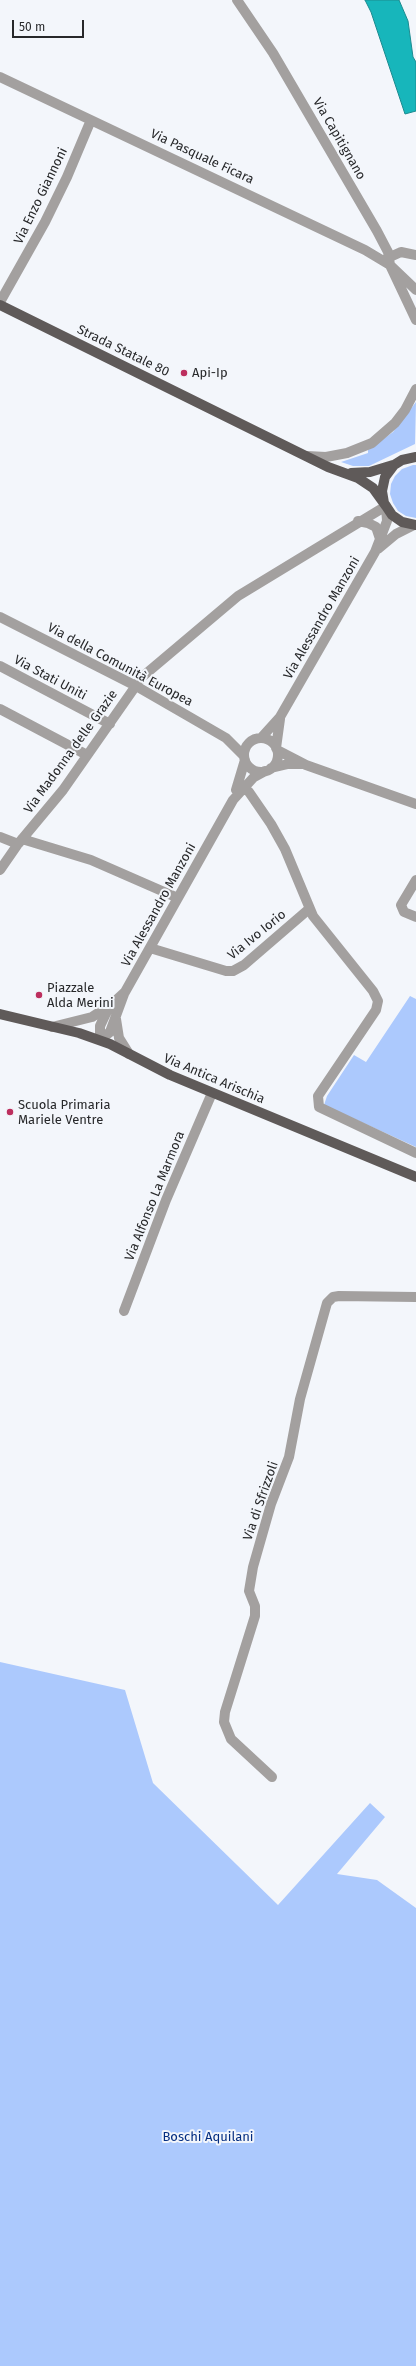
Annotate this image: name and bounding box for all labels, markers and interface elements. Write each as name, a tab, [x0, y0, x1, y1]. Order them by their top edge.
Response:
scale bar	[14, 12, 86, 38]
text: 50 m	[19, 20, 45, 34]
street label: Via Capitignano	[309, 95, 369, 183]
street label: Via Pasquale Ficara	[148, 126, 256, 188]
street label: Via Enzo Giannoni	[11, 145, 71, 247]
street label: Strada Statale 80	[74, 322, 172, 380]
place label: Api-Ip	[192, 365, 228, 381]
marker: Api-Ip	[179, 368, 189, 378]
street label: Via Alessandro Manzoni	[281, 554, 363, 682]
street label: Via della Comunità Europea	[45, 620, 195, 710]
street label: Via Stati Uniti	[11, 652, 89, 704]
street label: Via Madonna delle Grazie	[21, 687, 121, 817]
street label: Via Alessandro Manzoni	[118, 840, 200, 970]
street label: Via Ivo Iorio	[225, 907, 289, 963]
place label: Piazzale Alda Merini	[47, 980, 114, 1011]
marker: Piazzale Alda Merini	[34, 990, 44, 1000]
street label: Via Antica Arischia	[161, 1051, 267, 1107]
place label: Scuola Primaria Mariele Ventre	[18, 1097, 111, 1128]
marker: Scuola Primaria Mariele Ventre	[5, 1107, 15, 1117]
street label: Via Alfonso La Marmora	[122, 1129, 188, 1263]
street label: Via di Sfrizzoli	[240, 1459, 282, 1543]
park label: Boschi Aquilani	[162, 2129, 254, 2145]

